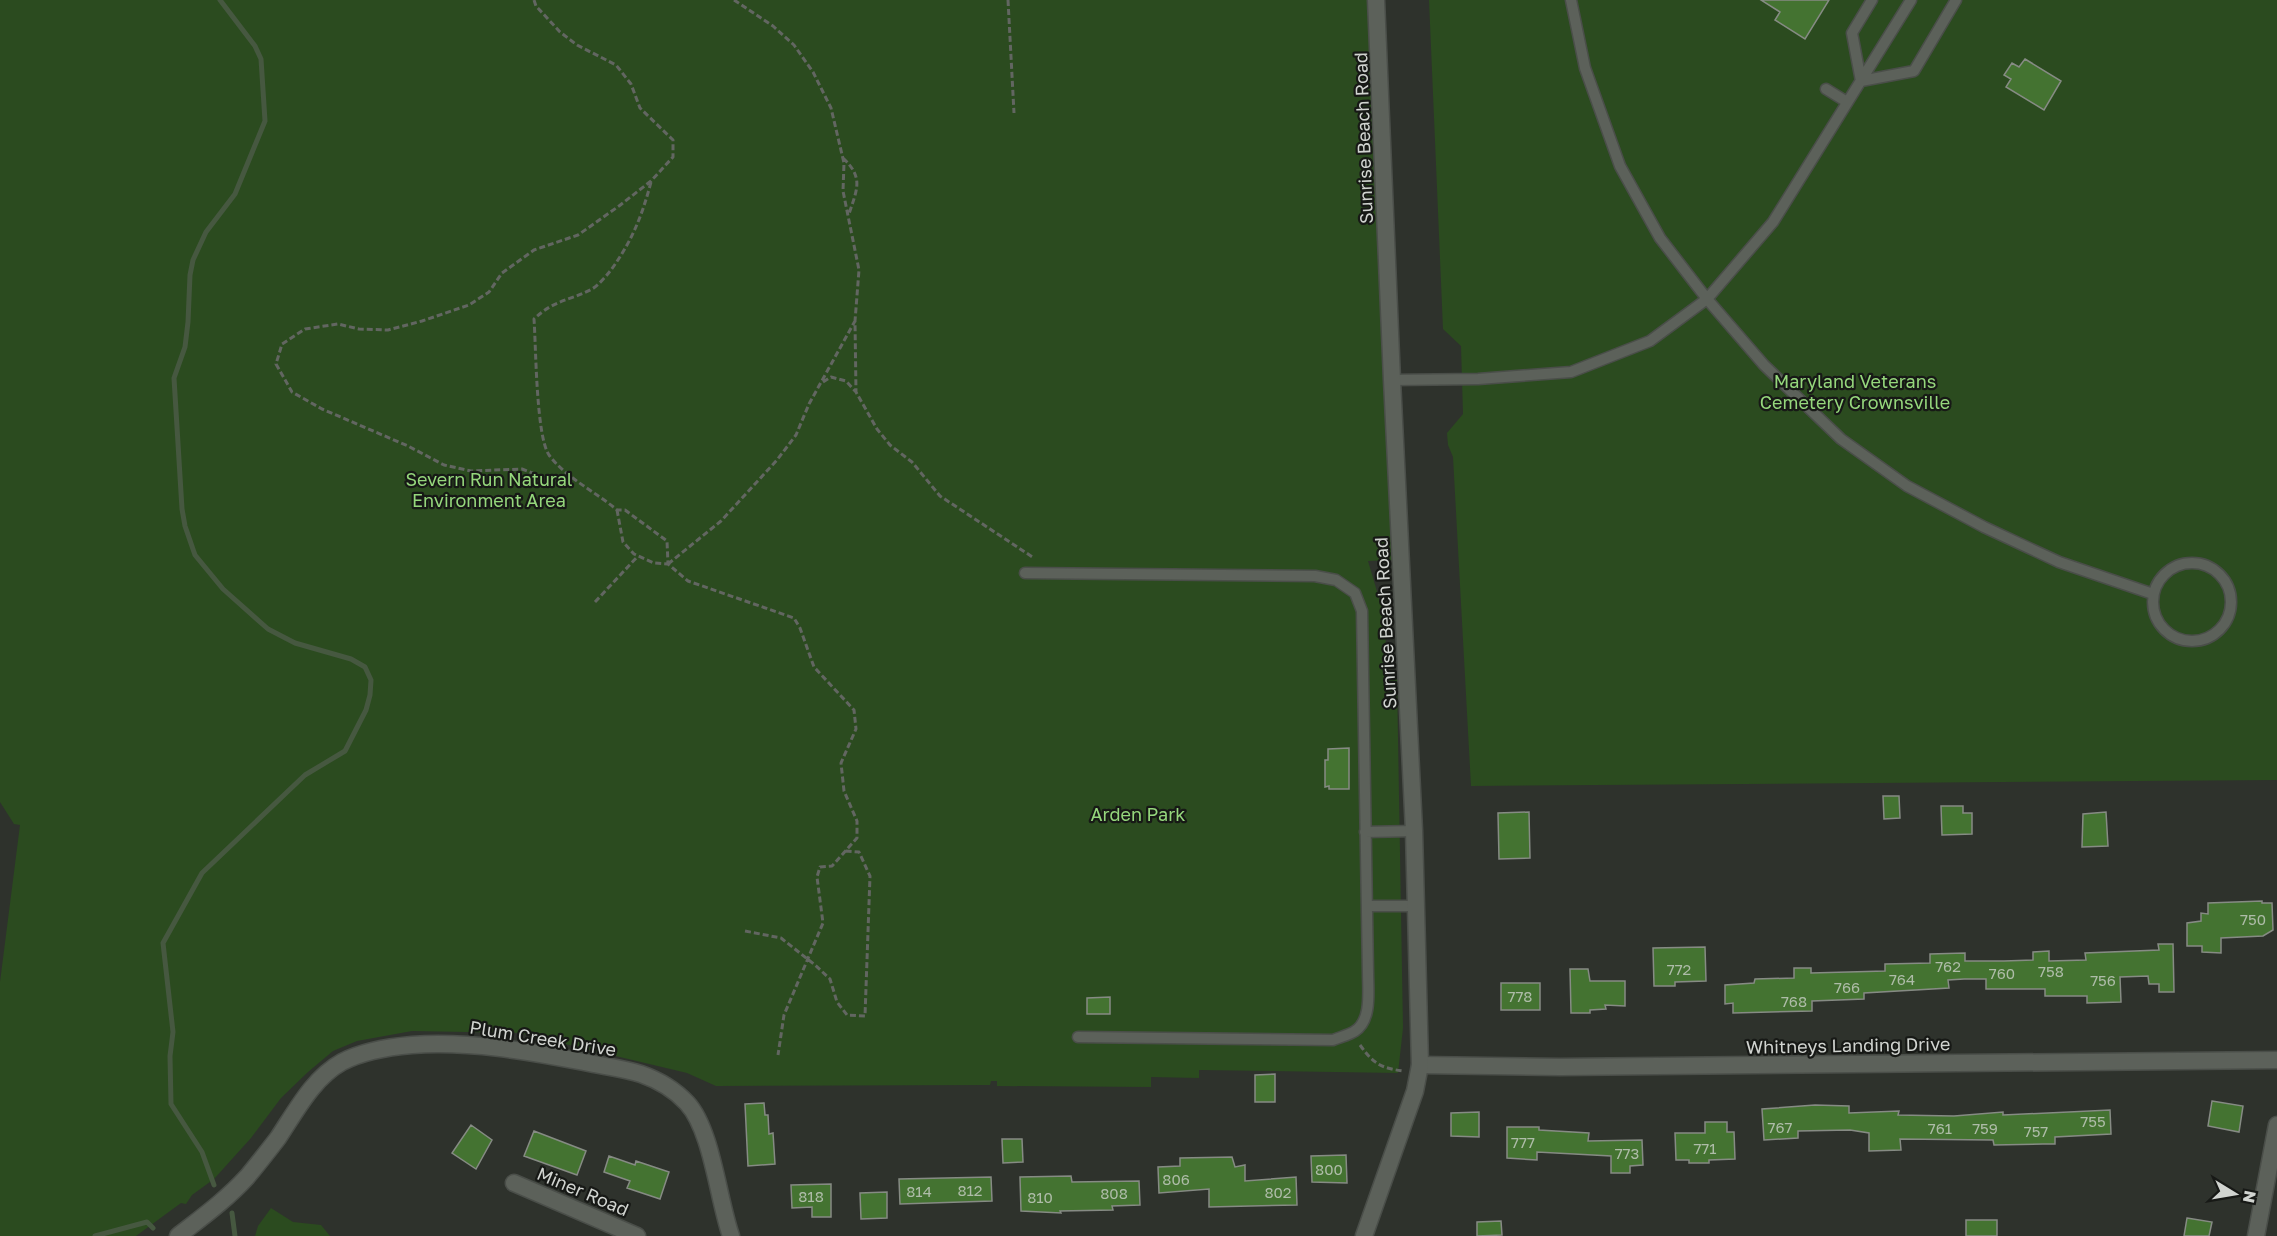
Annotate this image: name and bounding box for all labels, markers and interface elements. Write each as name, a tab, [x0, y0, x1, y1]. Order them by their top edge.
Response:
street label: Sunrise Beach Road	[1349, 52, 1377, 224]
park label: Maryland Veterans Cemetery Crownsville	[1760, 370, 1950, 413]
park label: Severn Run Natural Environment Area	[405, 468, 573, 511]
street label: Sunrise Beach Road	[1370, 537, 1400, 709]
park label: Arden Park	[1091, 803, 1185, 825]
house number: 750	[2240, 910, 2266, 928]
house number: 762	[1935, 957, 1961, 975]
house number: 772	[1667, 960, 1691, 978]
house number: 758	[2038, 962, 2064, 980]
house number: 760	[1989, 964, 2015, 982]
house number: 764	[1889, 970, 1915, 988]
house number: 756	[2090, 971, 2116, 989]
house number: 766	[1834, 978, 1860, 996]
house number: 778	[1507, 987, 1533, 1005]
house number: 768	[1781, 992, 1807, 1010]
street label: Plum Creek Drive	[468, 1016, 618, 1060]
street label: Whitneys Landing Drive	[1746, 1032, 1950, 1058]
house number: 755	[2080, 1112, 2106, 1130]
house number: 767	[1768, 1118, 1793, 1136]
house number: 761	[1928, 1119, 1952, 1137]
house number: 759	[1972, 1119, 1998, 1137]
house number: 757	[2024, 1122, 2048, 1140]
house number: 777	[1511, 1133, 1535, 1151]
house number: 771	[1693, 1139, 1717, 1157]
house number: 773	[1615, 1144, 1639, 1162]
house number: 800	[1315, 1160, 1343, 1178]
street label: Miner Road	[534, 1162, 632, 1220]
north arrow	[2205, 1164, 2265, 1224]
house number: 806	[1162, 1170, 1190, 1188]
house number: 812	[957, 1181, 983, 1199]
house number: 814	[906, 1182, 932, 1200]
house number: 802	[1264, 1183, 1292, 1201]
house number: 808	[1100, 1184, 1128, 1202]
house number: 818	[798, 1187, 824, 1205]
house number: 810	[1027, 1188, 1053, 1206]
text: N	[2239, 1189, 2261, 1205]

